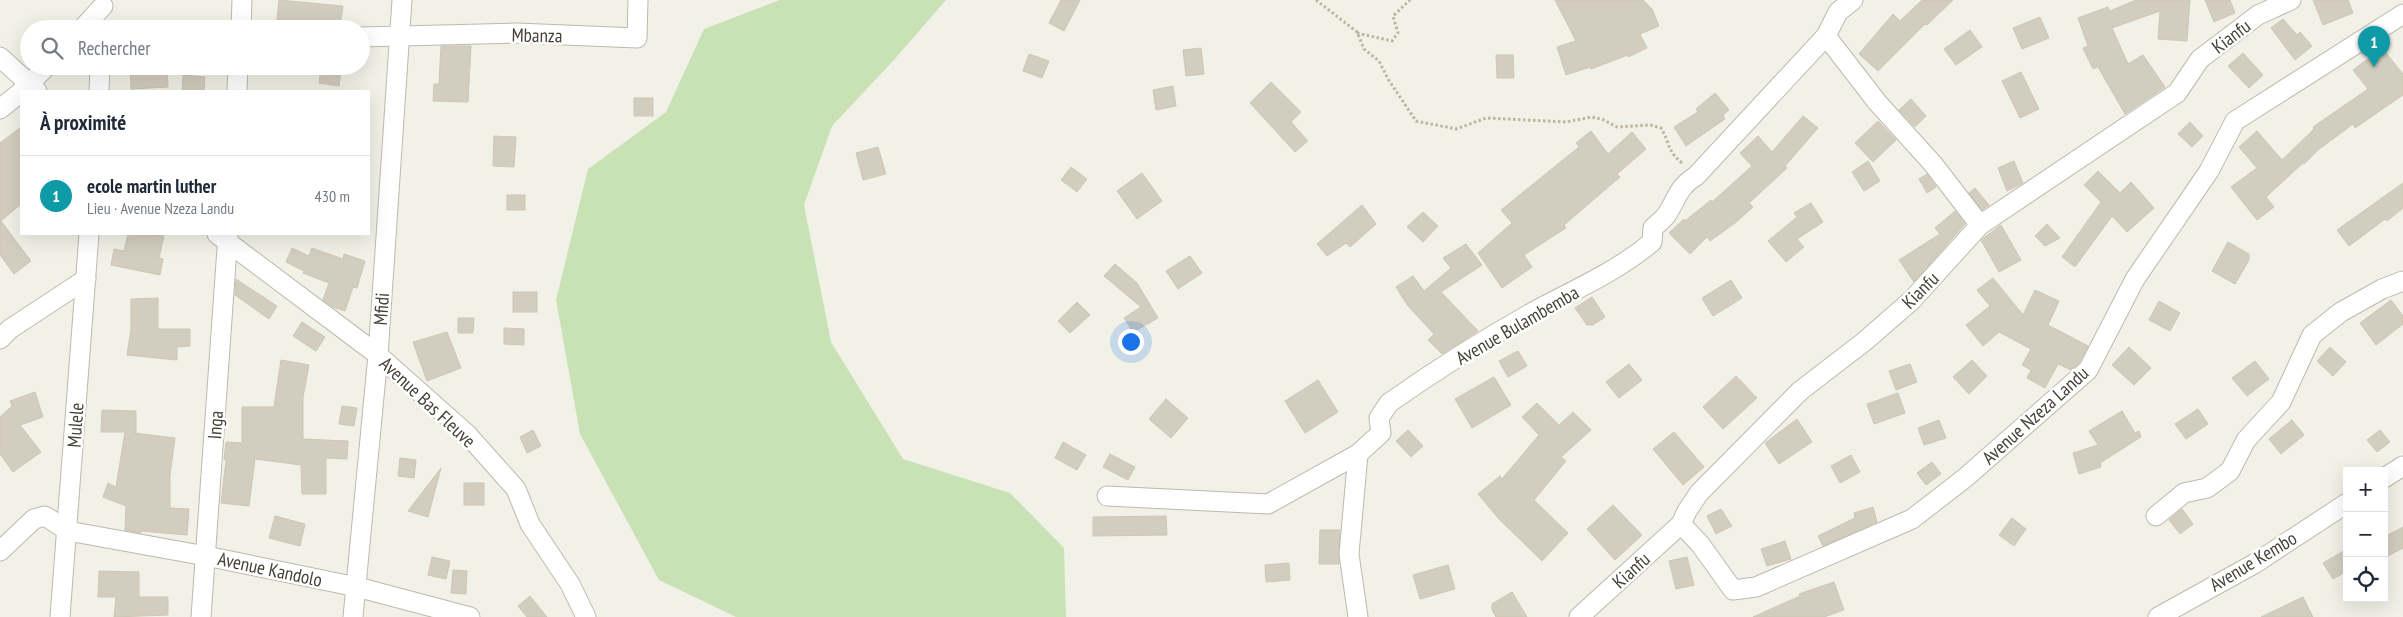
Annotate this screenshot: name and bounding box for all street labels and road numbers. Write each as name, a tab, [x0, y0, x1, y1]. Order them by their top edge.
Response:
street label: Kianfu	[2207, 14, 2255, 58]
street label: Mbanza	[511, 23, 563, 47]
street label: Kianfu	[1896, 266, 1944, 314]
street label: Avenue Bulambemba	[1451, 280, 1583, 370]
street label: Mfidi	[368, 292, 394, 326]
street label: Avenue Bas Fleuve	[375, 351, 481, 453]
street label: Avenue Nzeza Landu	[1977, 361, 2093, 469]
street label: Mulele	[61, 402, 89, 448]
street label: Inga	[202, 410, 228, 440]
street label: Avenue Kembo	[2205, 526, 2301, 596]
street label: Avenue Kandolo	[216, 546, 324, 592]
street label: Kianfu	[1607, 547, 1655, 593]

